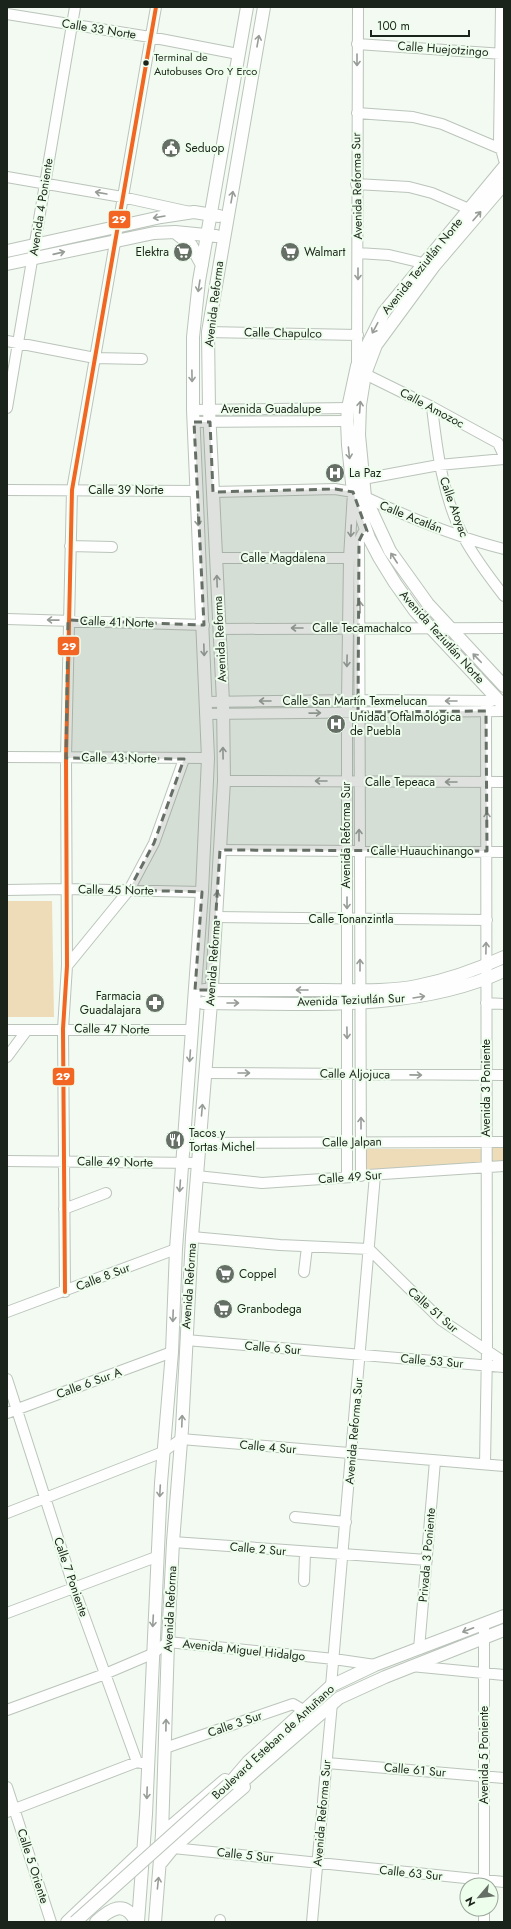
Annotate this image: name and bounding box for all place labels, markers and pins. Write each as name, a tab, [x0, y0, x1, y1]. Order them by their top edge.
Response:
place label: Terminal de Autobuses Oro Y Erco	[154, 49, 257, 79]
marker: Terminal de Autobuses Oro Y Erco	[141, 58, 151, 68]
public building icon: Seduop	[160, 137, 182, 159]
place label: Seduop	[185, 139, 224, 157]
supermarket icon: Elektra	[172, 241, 194, 263]
supermarket icon: Walmart	[279, 241, 301, 263]
place label: Elektra	[135, 243, 169, 261]
place label: Walmart	[304, 243, 345, 261]
hospital icon: La Paz	[324, 462, 346, 484]
place label: La Paz	[349, 464, 382, 482]
place label: Unidad Oftalmológica de Puebla	[350, 708, 461, 740]
hospital icon: Unidad Oftalmológica de Puebla	[325, 713, 347, 735]
place label: Farmacia Guadalajara	[80, 987, 141, 1019]
pharmacy icon: Farmacia Guadalajara	[144, 992, 166, 1014]
place label: Tacos y Tortas Michel	[189, 1124, 255, 1156]
restaurant icon: Tacos y Tortas Michel	[164, 1129, 186, 1151]
supermarket icon: Coppel	[214, 1263, 236, 1285]
place label: Coppel	[239, 1265, 276, 1283]
supermarket icon: Granbodega	[212, 1298, 234, 1320]
place label: Granbodega	[237, 1300, 302, 1318]

